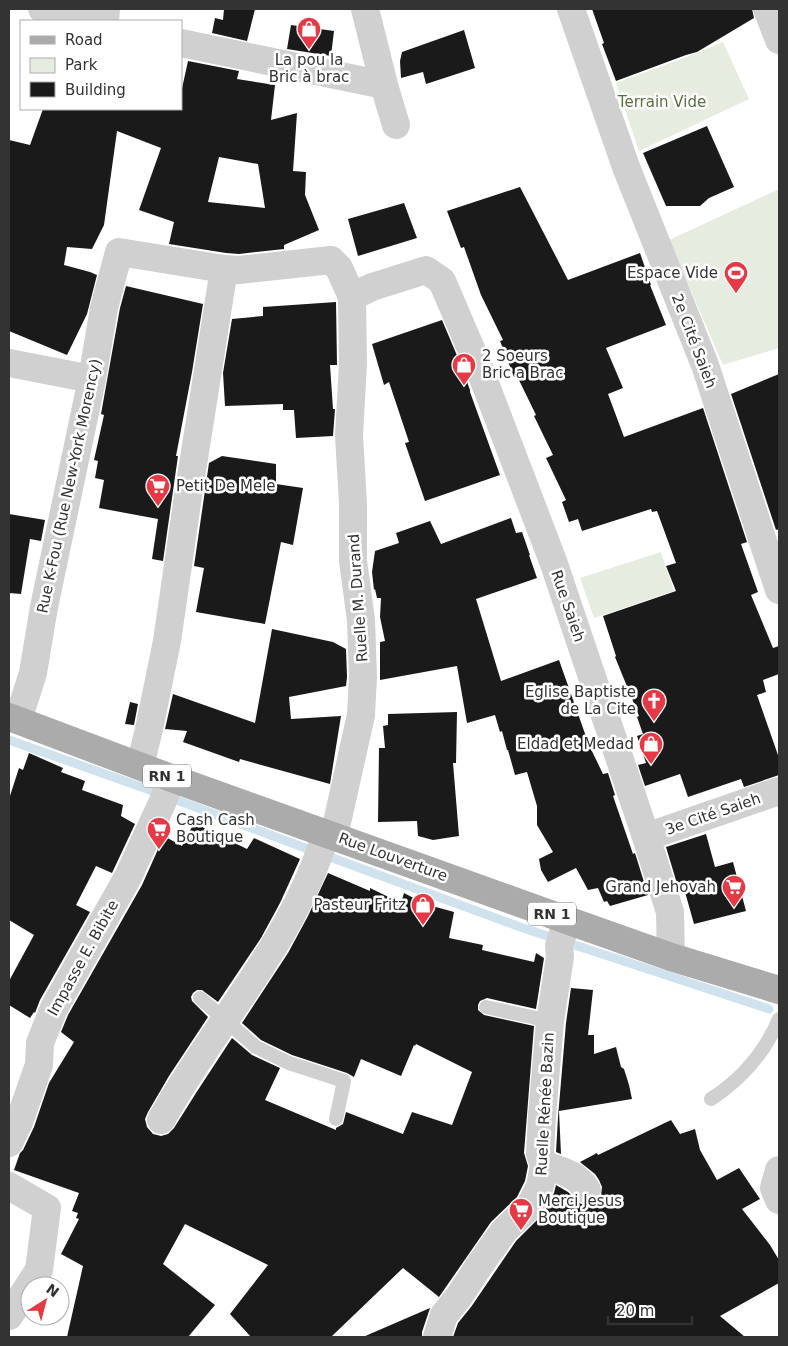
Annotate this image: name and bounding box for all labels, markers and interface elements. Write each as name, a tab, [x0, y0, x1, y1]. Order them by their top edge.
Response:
shop icon: La pou la Bric à brac	[296, 16, 322, 50]
legend	[20, 20, 182, 110]
text: Road	[65, 31, 103, 49]
place label: La pou la Bric à brac	[269, 51, 349, 86]
text: Park	[65, 56, 98, 74]
text: Building	[65, 81, 126, 99]
park label: Terrain Vide	[617, 93, 706, 111]
sports icon: Espace Vide	[723, 260, 749, 294]
place label: Espace Vide	[627, 264, 718, 282]
street label: 2e Cité Saieh	[668, 291, 720, 391]
place label: 2 Soeurs Bric a Brac	[482, 347, 564, 382]
shop icon: 2 Soeurs Bric a Brac	[451, 352, 477, 386]
street label: Rue K-Fou (Rue New-York Morency)	[33, 357, 105, 615]
supermarket icon: Petit De Mele	[145, 473, 171, 507]
place label: Petit De Mele	[176, 477, 276, 495]
street label: Ruelle M. Durand	[345, 533, 371, 663]
street label: Rue Saieh	[547, 568, 589, 644]
place label: Eglise Baptiste de La Cite	[525, 683, 636, 718]
church icon: Eglise Baptiste de La Cite	[641, 688, 667, 722]
shop icon: Eldad et Medad	[638, 731, 664, 765]
place label: Eldad et Medad	[517, 735, 634, 753]
road number: RN 1	[143, 764, 191, 788]
street label: 3e Cité Saieh	[663, 789, 763, 839]
place label: Cash Cash Boutique	[176, 811, 255, 846]
supermarket icon: Cash Cash Boutique	[146, 816, 172, 850]
street label: Rue Louverture	[336, 829, 450, 885]
supermarket icon: Grand Jehovah	[721, 874, 747, 908]
place label: Grand Jehovah	[605, 878, 716, 896]
shop icon: Pasteur Fritz	[410, 892, 436, 926]
place label: Pasteur Fritz	[313, 896, 406, 914]
street label: Impasse E. Bibite	[44, 897, 122, 1019]
road number: RN 1	[528, 902, 576, 926]
street label: Ruelle Rénée Bazin	[532, 1032, 558, 1176]
place label: Merci Jesus Boutique	[538, 1192, 622, 1227]
supermarket icon: Merci Jesus Boutique	[508, 1197, 534, 1231]
north arrow	[20, 1276, 70, 1326]
text: N	[43, 1281, 62, 1300]
scale bar	[608, 1294, 692, 1326]
text: 20 m	[616, 1302, 654, 1320]

